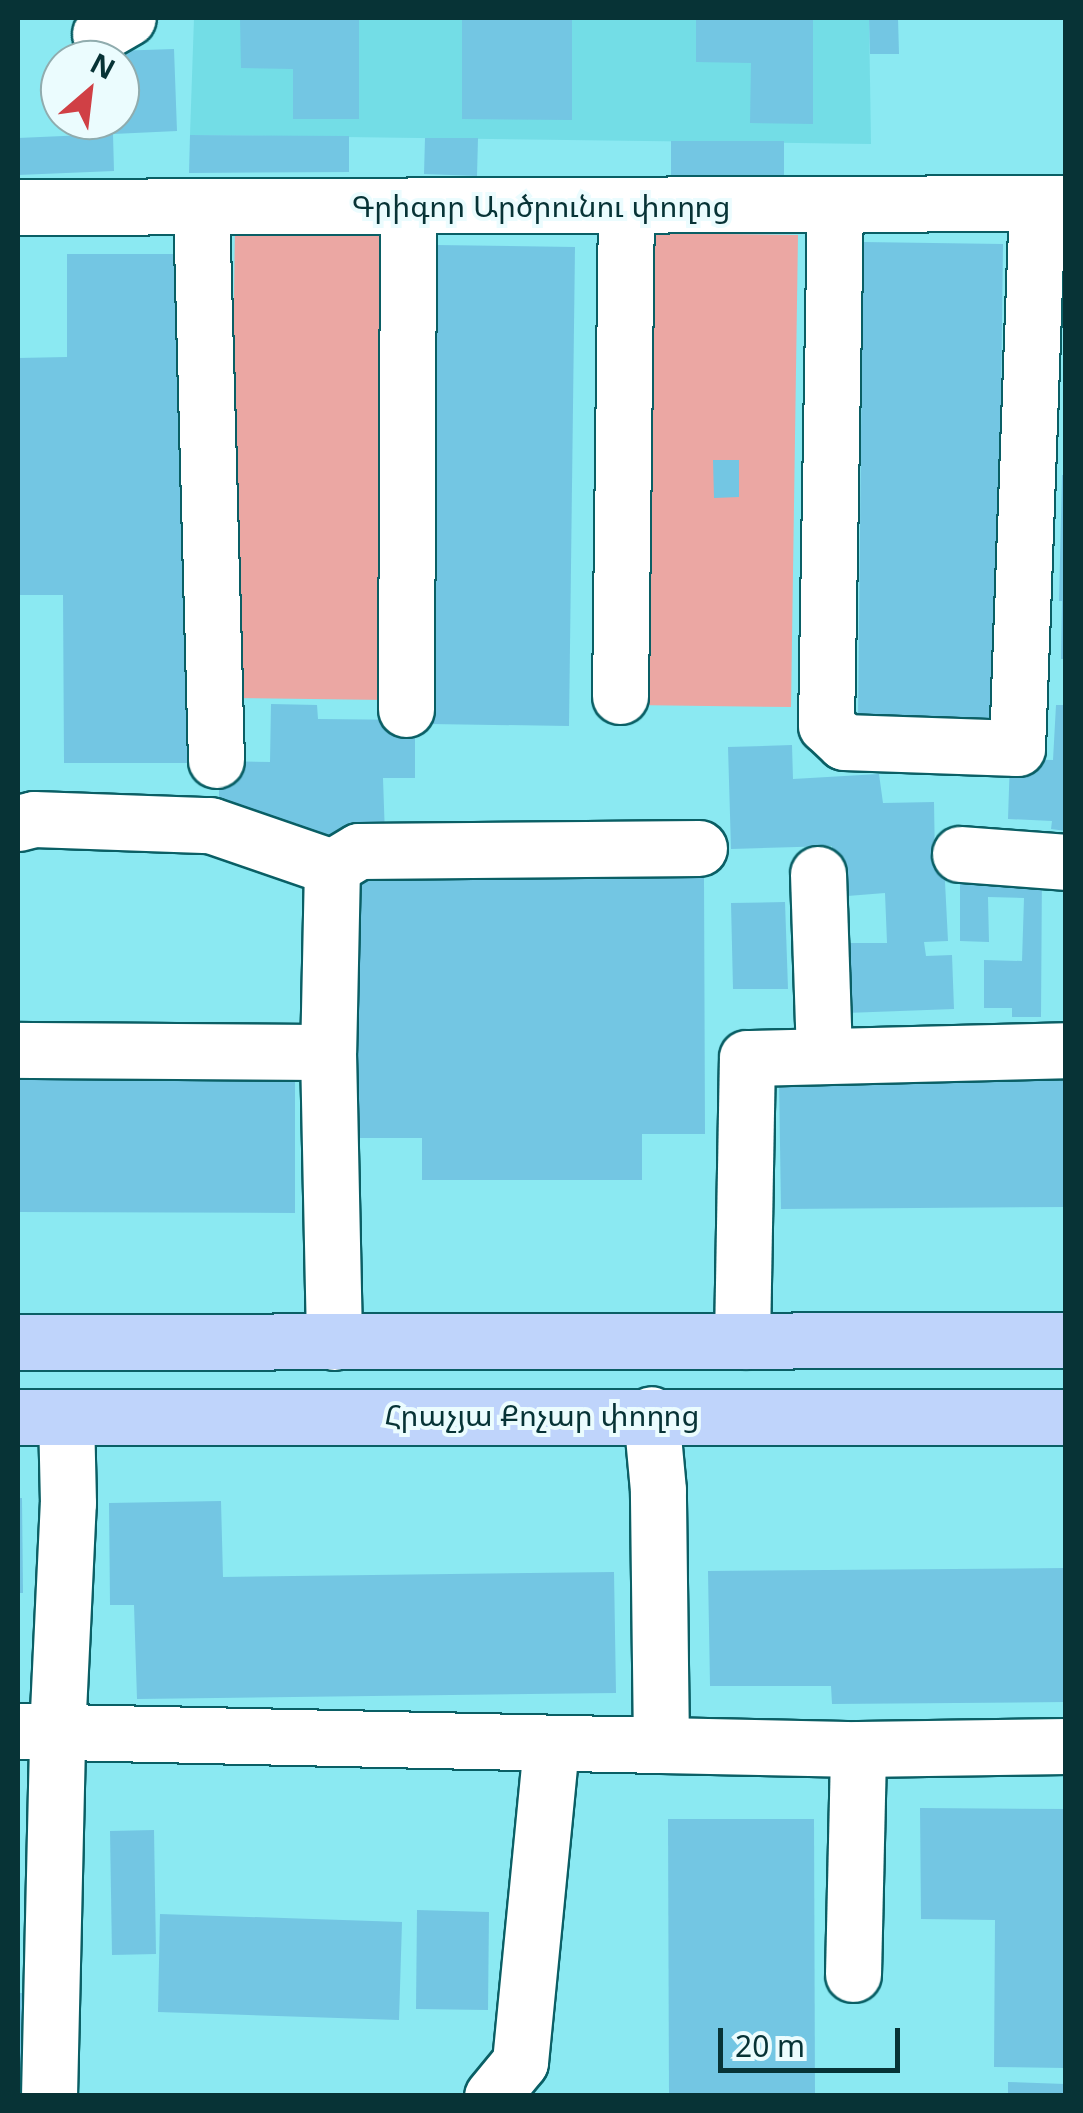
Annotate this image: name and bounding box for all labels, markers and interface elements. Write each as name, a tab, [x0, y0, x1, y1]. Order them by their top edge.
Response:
north arrow	[40, 40, 140, 140]
text: N	[84, 43, 122, 87]
street label: Գրիգոր Արծրունու փողոց	[352, 188, 730, 224]
street label: Հրաչյա Քոչար փողոց	[385, 1397, 699, 1433]
scale bar	[723, 2008, 906, 2070]
text: 20 m	[735, 2025, 805, 2066]

